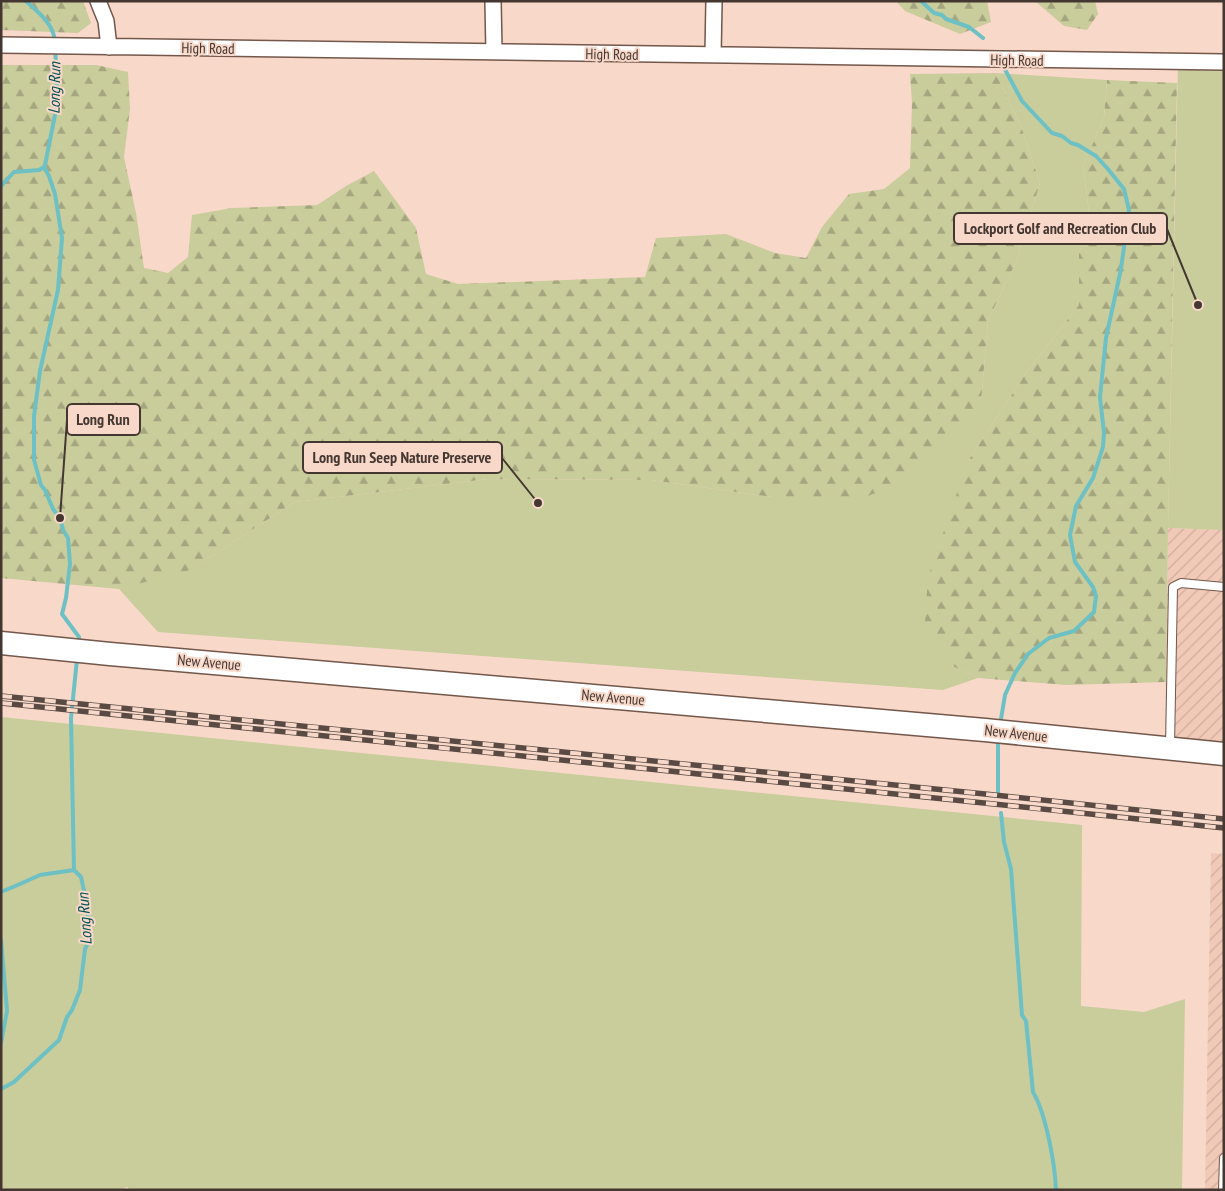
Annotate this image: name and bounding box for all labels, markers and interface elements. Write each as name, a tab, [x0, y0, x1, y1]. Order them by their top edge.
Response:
street label: High Road	[181, 38, 235, 58]
street label: High Road	[585, 44, 639, 64]
street label: High Road	[990, 50, 1044, 70]
water label: Long Run	[44, 61, 64, 114]
callout: Lockport Golf and Recreation Club	[954, 213, 1167, 244]
text: Lockport Golf and Recreation Club	[964, 218, 1156, 238]
callout: Long Run	[67, 404, 140, 435]
text: Long Run	[76, 409, 130, 429]
callout: Long Run Seep Nature Preserve	[303, 442, 502, 473]
text: Long Run Seep Nature Preserve	[313, 447, 492, 467]
street label: New Avenue	[177, 650, 241, 674]
street label: New Avenue	[581, 685, 645, 709]
street label: New Avenue	[983, 720, 1049, 746]
water label: Long Run	[72, 891, 96, 946]

